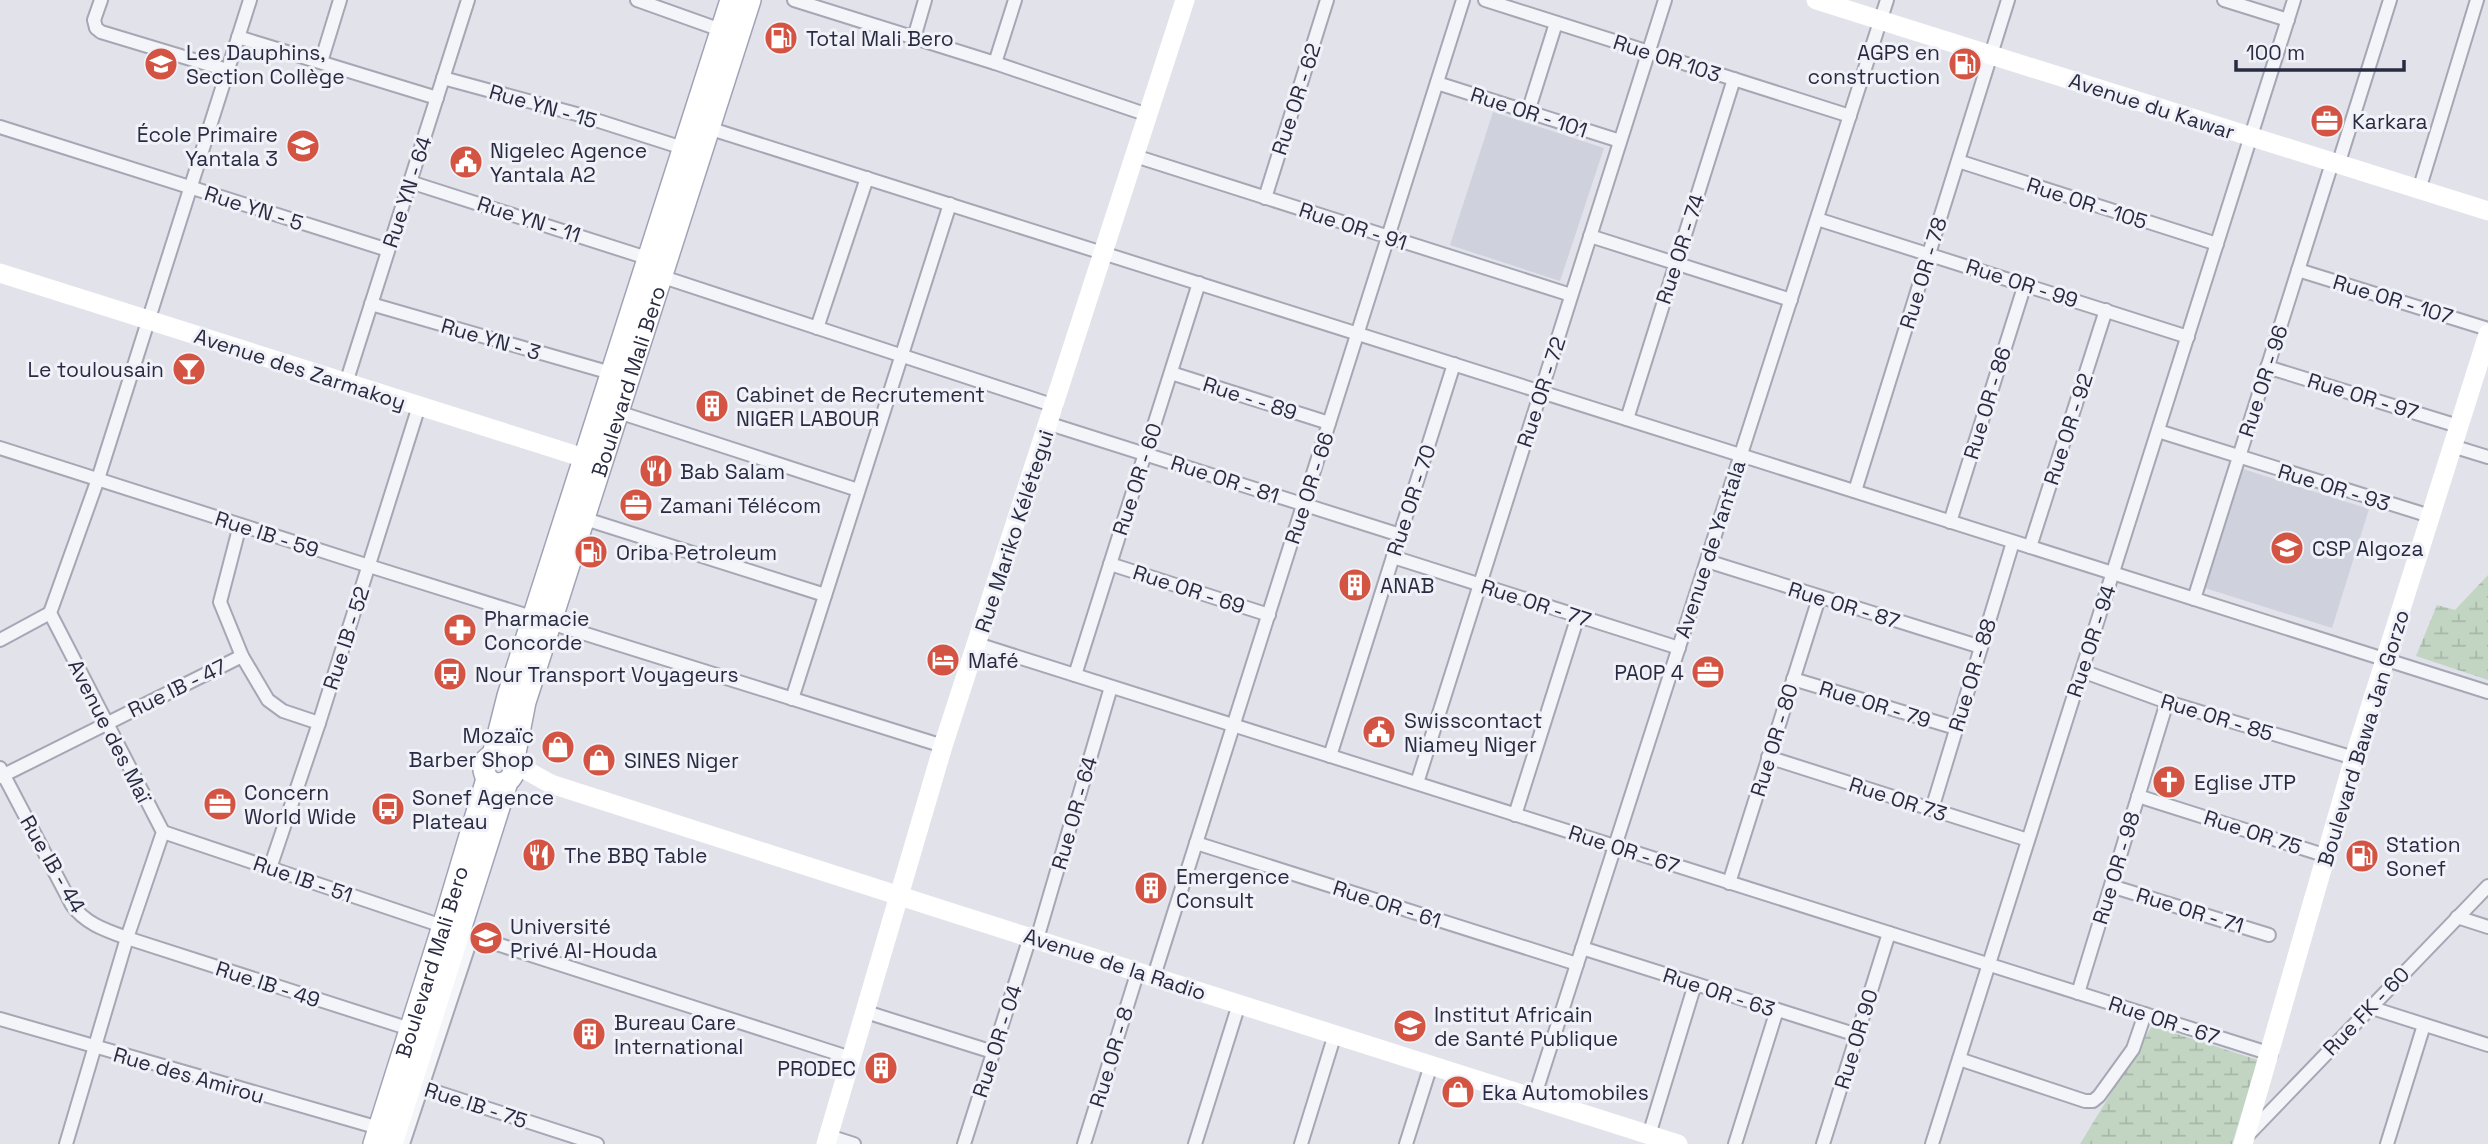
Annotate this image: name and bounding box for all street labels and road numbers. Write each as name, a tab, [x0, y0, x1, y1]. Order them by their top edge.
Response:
street label: Rue OR 103	[1610, 28, 1724, 88]
street label: Rue OR - 62	[1265, 40, 1327, 158]
street label: Avenue du Kawar	[2066, 66, 2238, 146]
street label: Rue YN - 15	[486, 78, 600, 134]
street label: Rue OR - 101	[1467, 80, 1591, 144]
street label: Rue YN - 64	[376, 133, 438, 251]
street label: Rue OR - 105	[2023, 171, 2151, 235]
street label: Rue YN - 5	[201, 179, 307, 237]
street label: Rue YN - 11	[474, 190, 584, 248]
street label: Rue OR - 74	[1650, 191, 1710, 307]
street label: Rue OR - 91	[1296, 196, 1410, 256]
street label: Rue OR - 78	[1893, 214, 1953, 332]
street label: Rue OR - 99	[1963, 252, 2081, 314]
street label: Rue OR - 107	[2330, 268, 2456, 330]
street label: Boulevard Mali Bero	[585, 282, 671, 480]
street label: Rue YN - 3	[438, 312, 544, 366]
street label: Avenue des Zarmakoy	[191, 322, 409, 416]
street label: Rue OR - 96	[2232, 322, 2294, 440]
street label: Rue OR - 72	[1510, 333, 1572, 451]
street label: Rue OR - 86	[1957, 343, 2017, 463]
street label: Rue OR - 97	[2304, 366, 2422, 426]
street label: Rue - - 89	[1200, 370, 1300, 426]
street label: Rue OR - 92	[2037, 370, 2099, 488]
street label: Rue OR - 60	[1106, 419, 1168, 539]
street label: Rue Mariko Kélétegui	[968, 426, 1060, 636]
street label: Rue OR - 66	[1278, 429, 1340, 547]
street label: Rue OR - 70	[1380, 441, 1442, 559]
street label: Rue OR - 81	[1167, 449, 1283, 509]
street label: Avenue de Yantala	[1669, 457, 1751, 641]
street label: Rue OR - 93	[2275, 457, 2393, 517]
street label: Rue IB - 59	[212, 505, 322, 563]
street label: Rue OR - 69	[1130, 558, 1248, 620]
street label: Rue OR - 77	[1478, 573, 1595, 634]
street label: Rue OR - 87	[1785, 575, 1903, 635]
street label: Rue OR - 94	[2060, 581, 2122, 701]
street label: Rue IB - 52	[317, 583, 375, 693]
street label: Boulevard Bawa Jan Gorzo	[2311, 606, 2415, 870]
street label: Rue OR - 88	[1942, 615, 2002, 735]
street label: Rue IB - 47	[123, 652, 231, 723]
street label: Avenue des Maï	[62, 655, 158, 808]
street label: Rue OR - 79	[1816, 674, 1934, 734]
street label: Rue OR - 80	[1744, 680, 1804, 800]
street label: Rue OR - 85	[2158, 687, 2276, 747]
street label: Rue OR - 64	[1045, 753, 1103, 873]
street label: Rue OR 73	[1846, 771, 1950, 827]
street label: Rue OR 75	[2201, 804, 2305, 860]
street label: Rue OR - 98	[2086, 808, 2146, 928]
street label: Rue IB - 44	[14, 810, 92, 918]
street label: Rue OR - 67	[1565, 818, 1683, 880]
street label: Rue IB - 51	[250, 849, 356, 909]
street label: Boulevard Mali Bero	[389, 863, 474, 1061]
street label: Rue OR - 61	[1330, 874, 1444, 934]
street label: Rue OR - 71	[2133, 881, 2247, 939]
street label: Avenue de la Radio	[1020, 922, 1210, 1006]
street label: Rue IB - 49	[212, 954, 324, 1014]
street label: Rue OR - 63	[1660, 961, 1778, 1023]
street label: Rue FK - 60	[2317, 961, 2415, 1061]
street label: Rue OR - 04	[966, 981, 1028, 1101]
street label: Rue OR 90	[1828, 986, 1884, 1092]
street label: Rue OR - 67	[2105, 989, 2223, 1051]
street label: Rue OR - 8	[1083, 1004, 1139, 1110]
street label: Rue des Amirou	[110, 1041, 268, 1109]
street label: Rue IB - 75	[421, 1076, 531, 1134]

